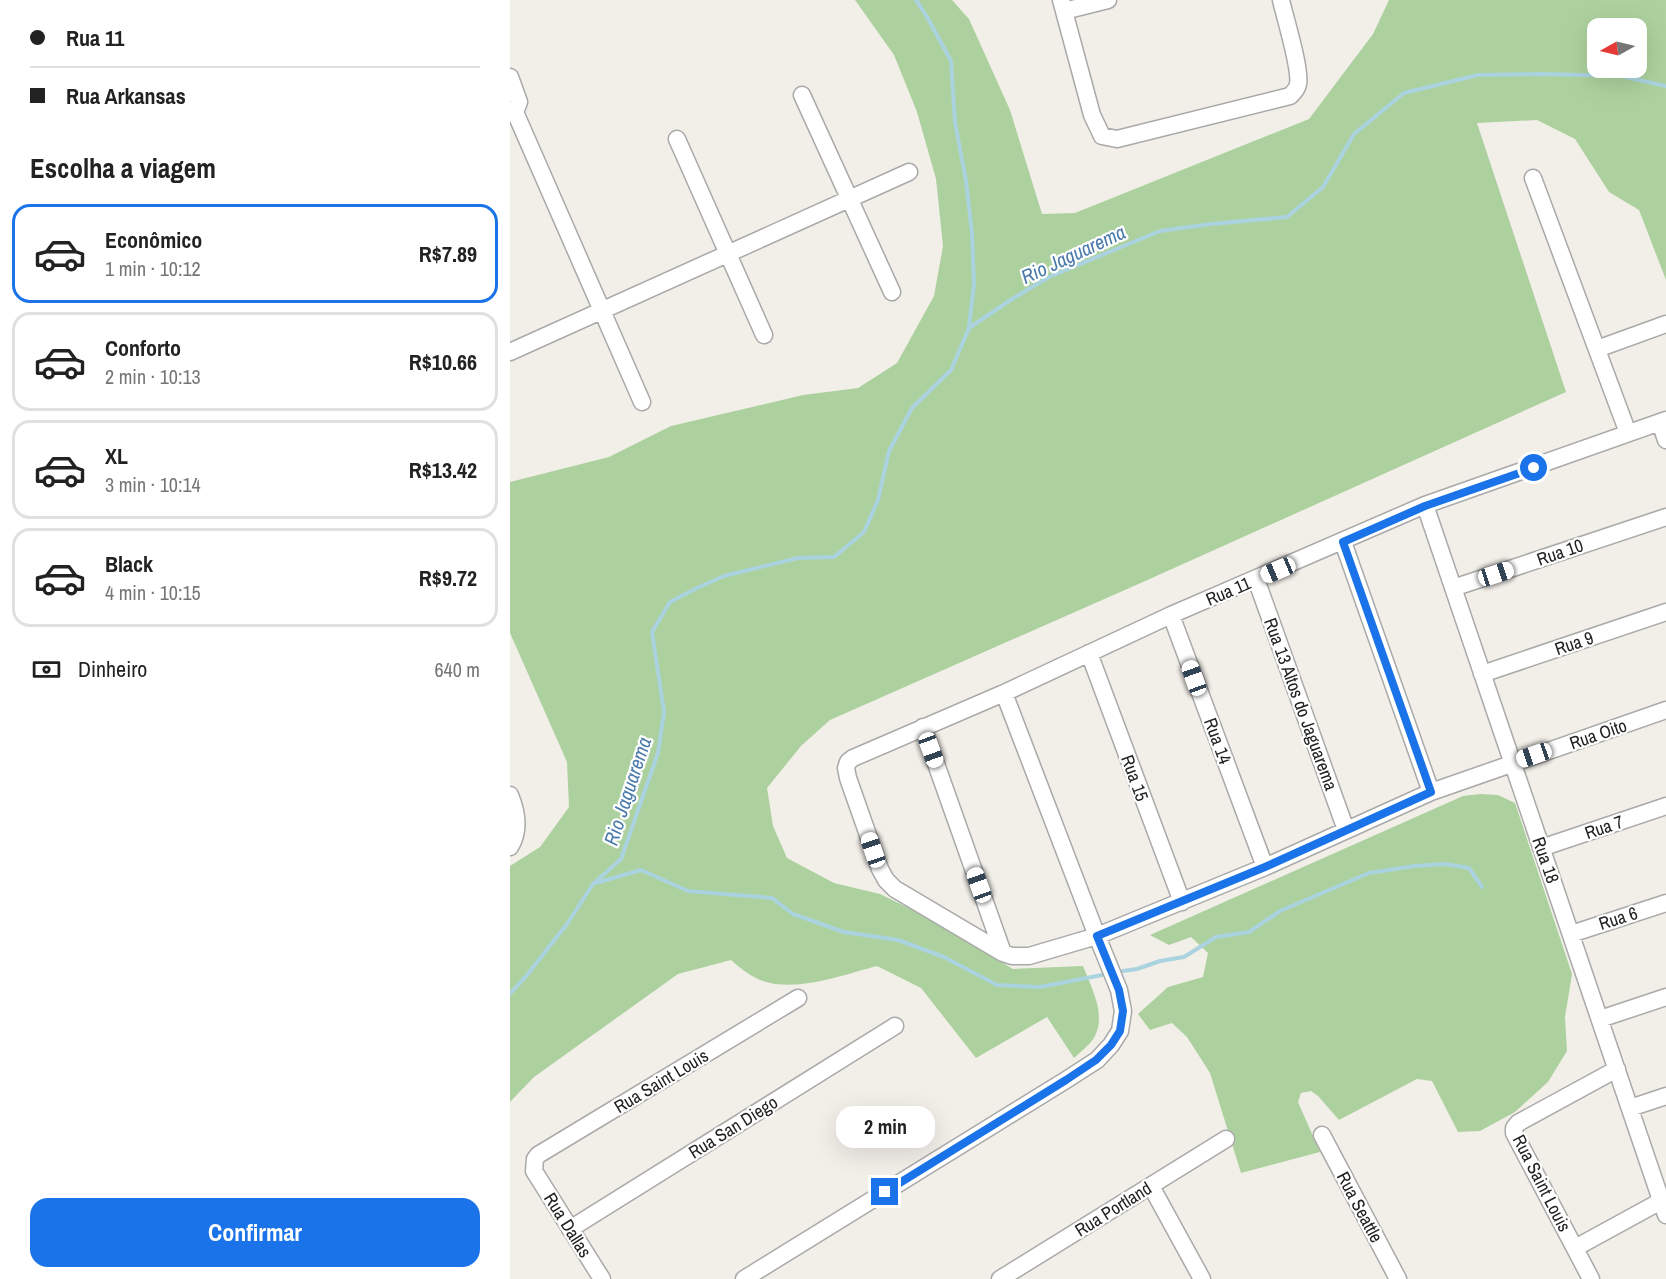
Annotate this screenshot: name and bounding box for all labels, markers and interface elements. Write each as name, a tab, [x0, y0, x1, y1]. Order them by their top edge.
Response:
north arrow	[1587, 18, 1647, 78]
map controls	[1587, 18, 1647, 78]
text: Rua 11	[66, 23, 124, 53]
text: Rua Arkansas	[66, 81, 186, 111]
text: Escolha a viagem	[30, 150, 216, 186]
water label: Rio Jaguarema	[1016, 218, 1130, 290]
text: Econômico	[105, 225, 202, 255]
icon: car	[33, 227, 87, 281]
text: R$7.89	[419, 239, 477, 269]
text: 1 min · 10:12	[105, 255, 201, 282]
text: Conforto	[105, 333, 181, 363]
icon: car	[33, 335, 87, 389]
text: R$10.66	[409, 347, 477, 377]
text: 2 min · 10:13	[105, 363, 201, 390]
text: XL	[105, 441, 128, 471]
icon: car	[33, 443, 87, 497]
route start	[1520, 454, 1547, 481]
text: R$13.42	[409, 455, 477, 485]
text: 3 min · 10:14	[105, 471, 201, 498]
street label: Rua 10	[1533, 532, 1587, 572]
text: Black	[105, 549, 153, 579]
icon: car	[33, 551, 87, 605]
car	[1258, 555, 1298, 585]
car	[1476, 560, 1516, 588]
text: R$9.72	[419, 563, 477, 593]
street label: Rua 11	[1202, 570, 1255, 612]
text: 4 min · 10:15	[105, 579, 201, 606]
street label: Rua 13 Altos do Jaguarema	[1258, 614, 1344, 794]
street label: Rua 9	[1551, 625, 1597, 661]
icon: cash	[30, 653, 63, 686]
text: Dinheiro	[78, 654, 147, 684]
text: 640 m	[434, 656, 480, 683]
car	[1179, 658, 1209, 698]
street label: Rua Oito	[1566, 713, 1630, 755]
street label: Rua 14	[1198, 714, 1238, 768]
car	[916, 730, 946, 770]
water label: Rio Jaguarema	[597, 734, 657, 848]
car	[1514, 741, 1554, 769]
street label: Rua 15	[1115, 751, 1155, 805]
street label: Rua 7	[1581, 809, 1627, 845]
car	[859, 830, 887, 870]
street label: Rua 18	[1526, 833, 1566, 887]
car	[964, 865, 994, 905]
street label: Rua 6	[1595, 900, 1641, 936]
street label: Rua Saint Louis	[609, 1043, 713, 1119]
street label: Rua San Diego	[684, 1090, 782, 1164]
callout: 2 min	[836, 1105, 934, 1147]
text: 2 min	[864, 1113, 907, 1140]
street label: Rua Saint Louis	[1507, 1130, 1577, 1236]
street label: Rua Seattle	[1331, 1167, 1389, 1247]
street label: Rua Portland	[1070, 1176, 1156, 1242]
route end	[871, 1178, 898, 1205]
street label: Rua Dallas	[538, 1188, 598, 1262]
button: Confirmar	[30, 1198, 480, 1267]

